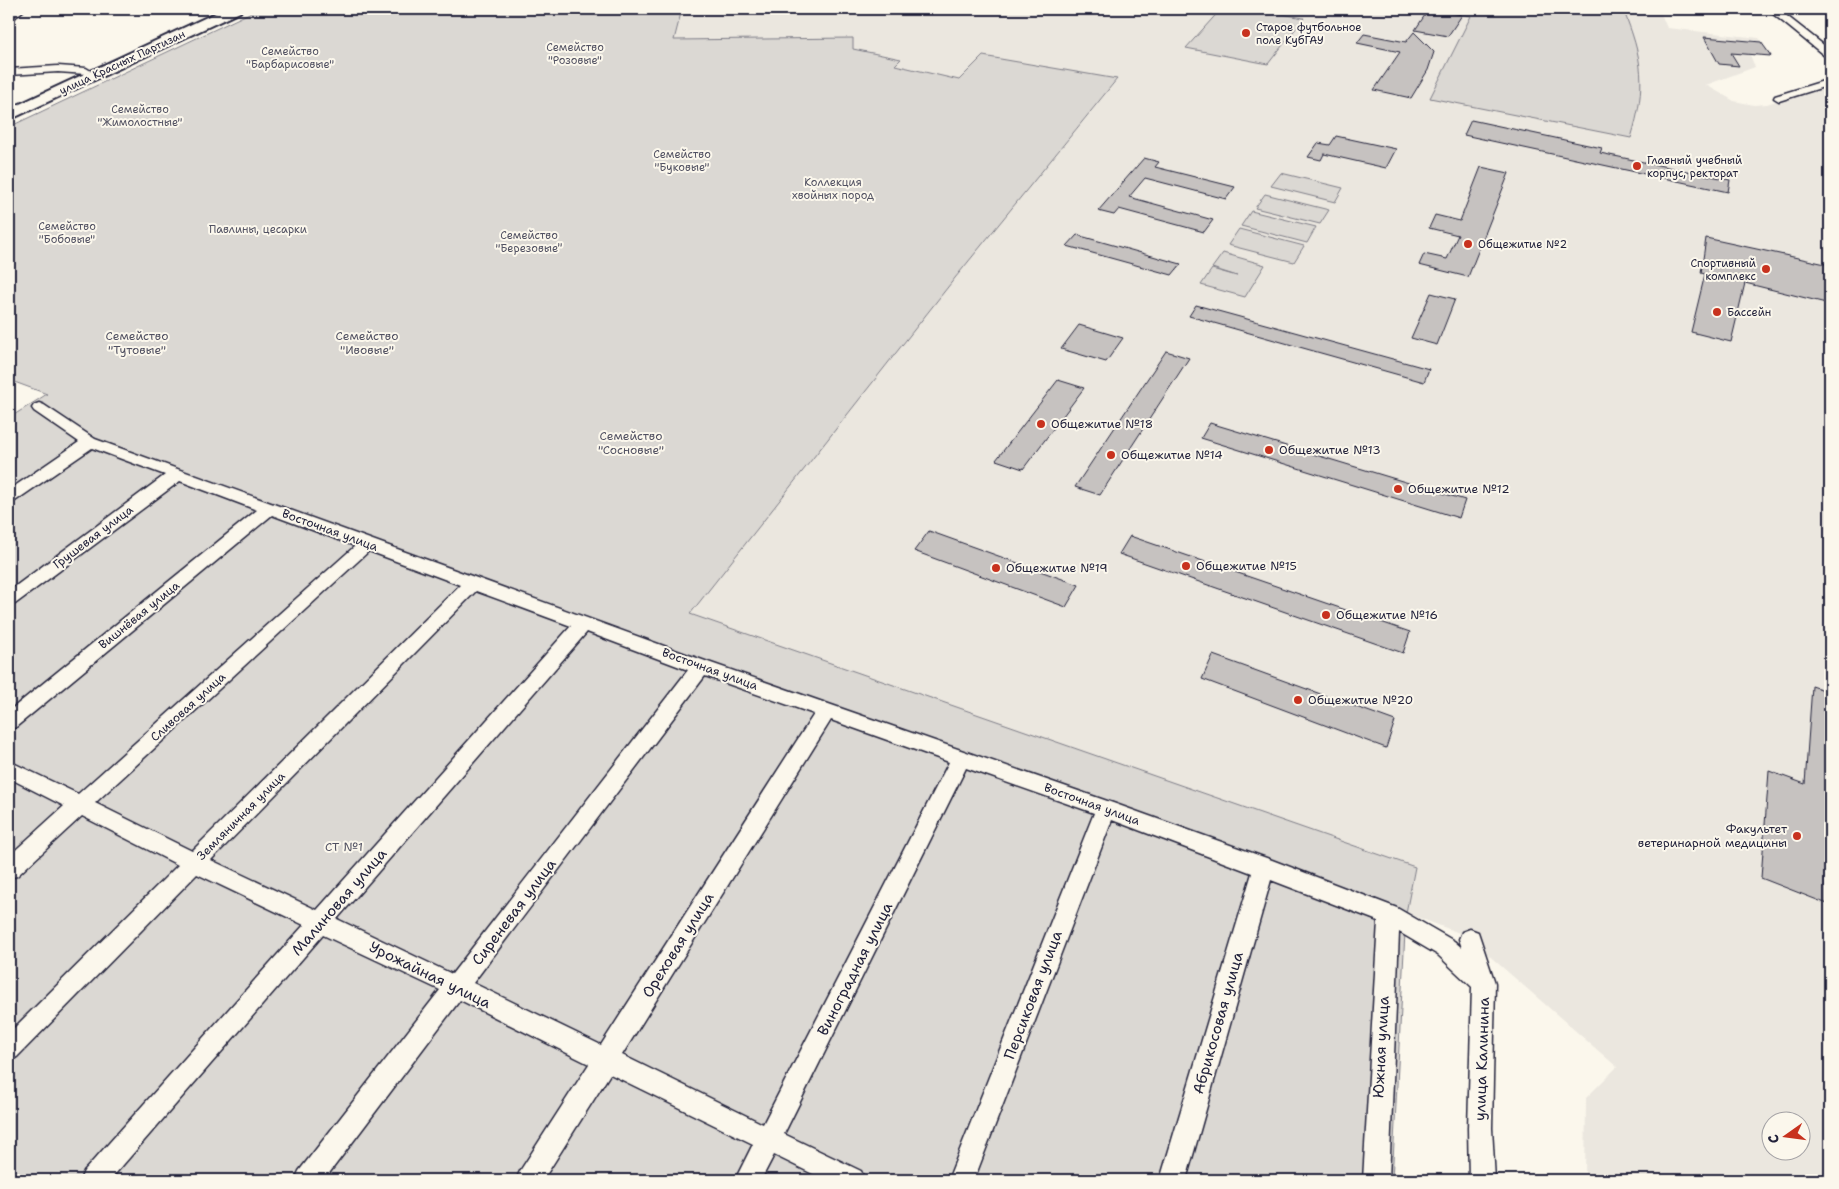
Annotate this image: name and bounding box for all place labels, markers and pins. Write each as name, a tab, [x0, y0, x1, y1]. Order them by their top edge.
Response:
place label: Старое футбольное поле КубГАУ	[1256, 20, 1362, 48]
marker: Старое футбольное поле КубГАУ	[1240, 27, 1252, 39]
place label: Главный учебный корпус, ректорат	[1647, 153, 1742, 181]
marker: Главный учебный корпус, ректорат	[1631, 160, 1643, 172]
place label: Общежитие №2	[1478, 237, 1567, 252]
marker: Общежитие №2	[1462, 238, 1474, 250]
place label: Спортивный комплекс	[1691, 256, 1756, 284]
marker: Спортивный комплекс	[1760, 263, 1772, 275]
place label: Бассейн	[1727, 305, 1771, 320]
marker: Бассейн	[1711, 306, 1723, 318]
place label: Общежитие №18	[1051, 416, 1153, 432]
marker: Общежитие №18	[1035, 418, 1047, 430]
place label: Общежитие №13	[1279, 442, 1381, 458]
marker: Общежитие №13	[1263, 444, 1275, 456]
place label: Общежитие №14	[1121, 447, 1223, 463]
marker: Общежитие №14	[1105, 449, 1117, 461]
place label: Общежитие №12	[1408, 481, 1510, 497]
marker: Общежитие №12	[1392, 483, 1404, 495]
place label: Общежитие №15	[1196, 558, 1297, 574]
place label: Общежитие №19	[1006, 560, 1108, 576]
marker: Общежитие №15	[1180, 560, 1192, 572]
marker: Общежитие №19	[990, 562, 1002, 574]
place label: Общежитие №16	[1336, 607, 1438, 623]
marker: Общежитие №16	[1320, 609, 1332, 621]
place label: Общежитие №20	[1308, 692, 1413, 708]
marker: Общежитие №20	[1292, 694, 1304, 706]
place label: Факультет ветеринарной медицины	[1638, 821, 1788, 851]
marker: Факультет ветеринарной медицины	[1791, 830, 1803, 842]

